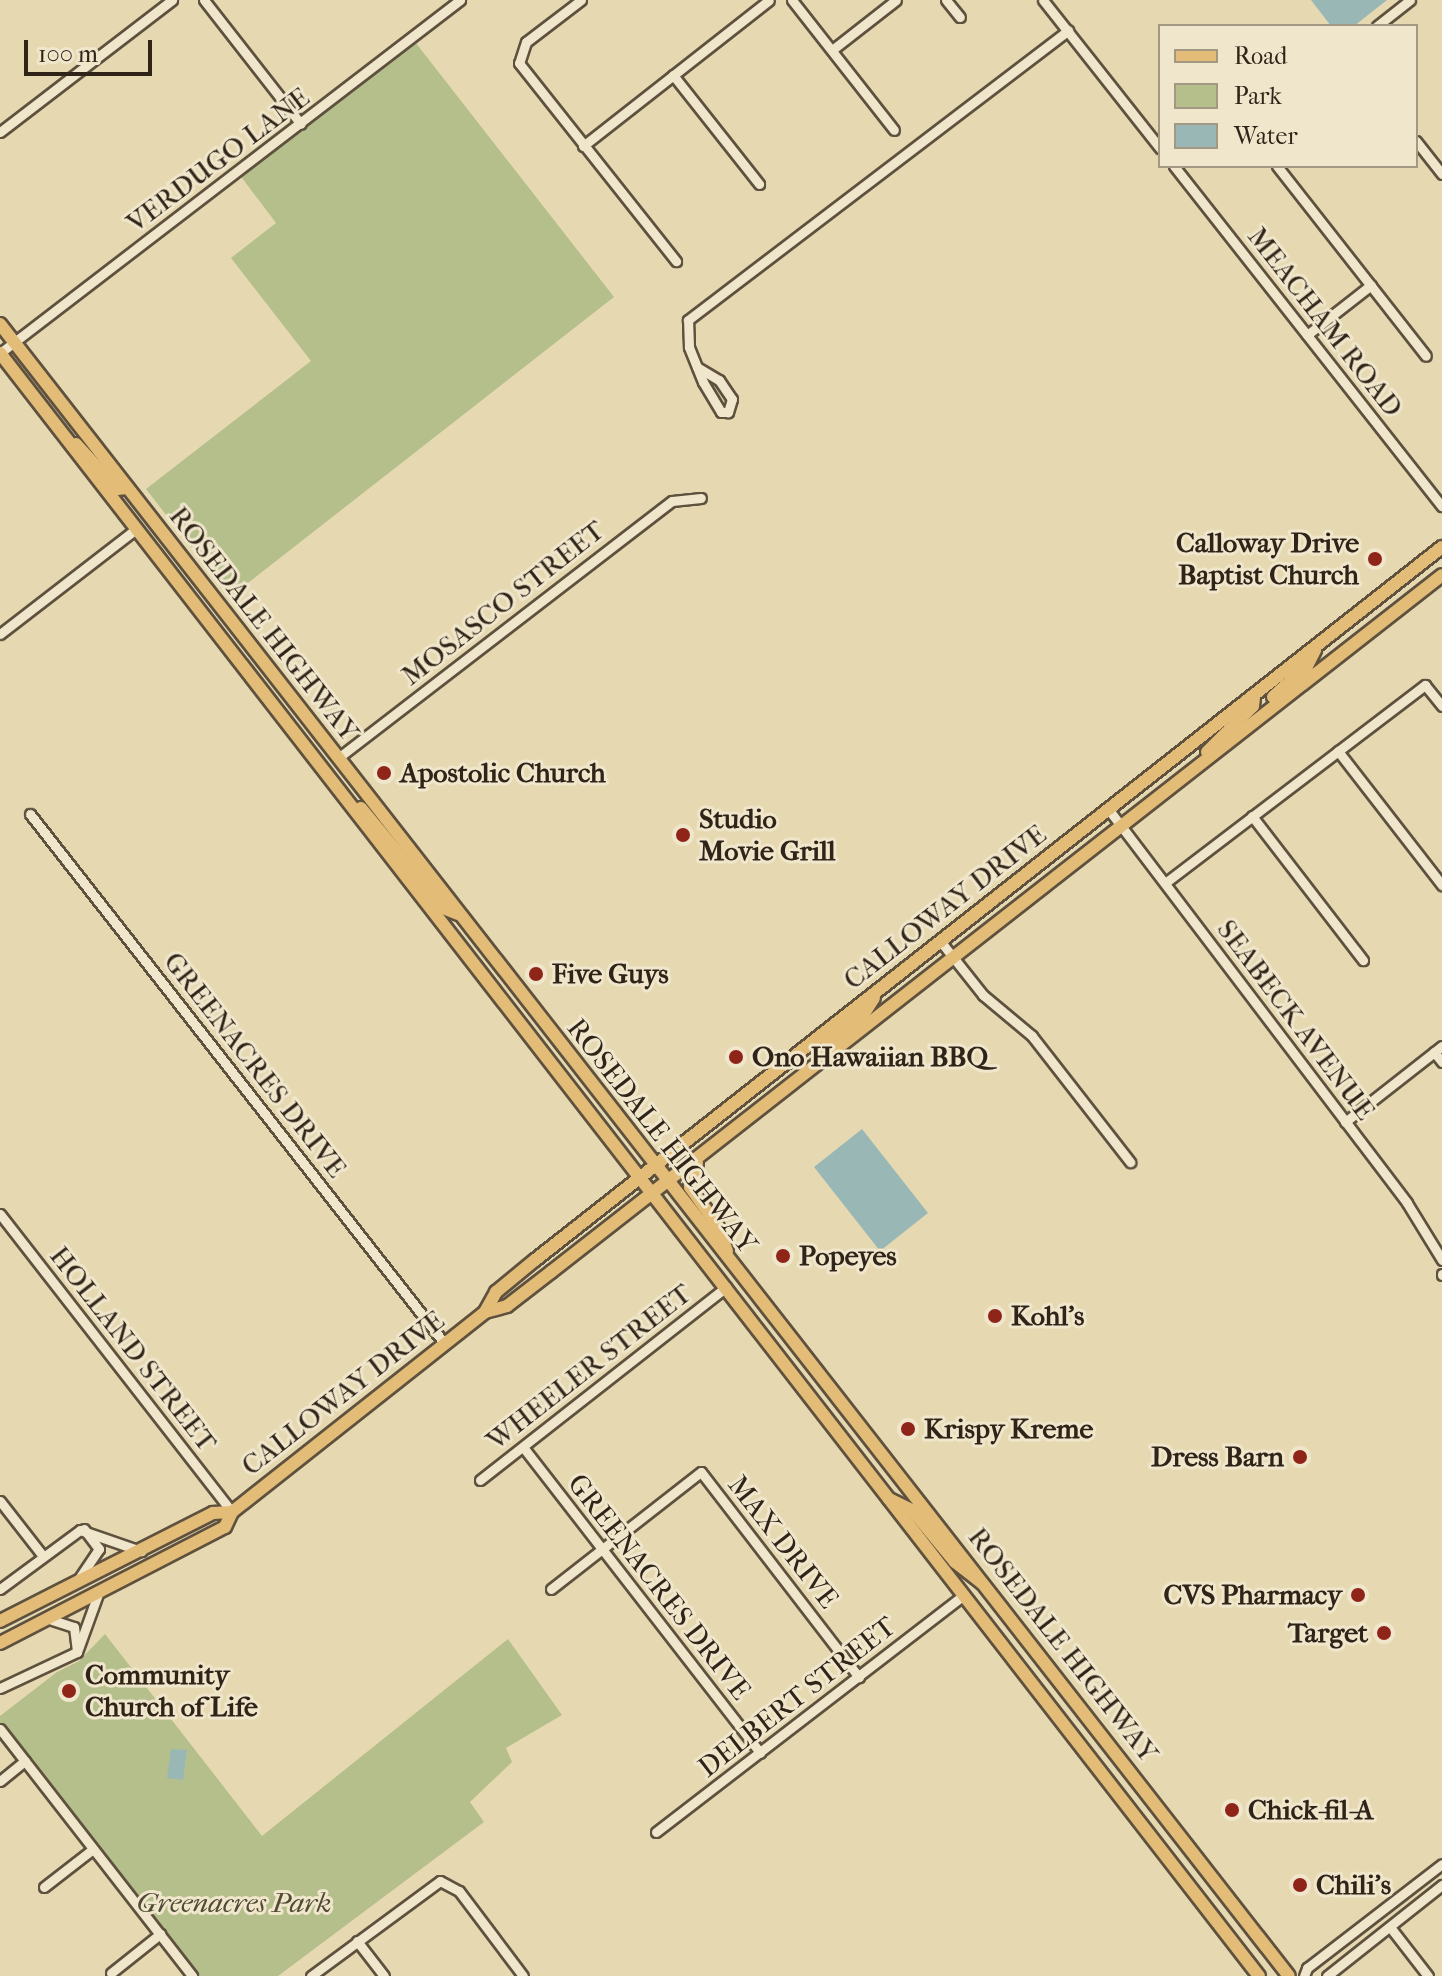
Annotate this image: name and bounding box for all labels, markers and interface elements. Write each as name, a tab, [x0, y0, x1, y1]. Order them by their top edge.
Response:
scale bar	[28, 24, 156, 74]
legend	[1158, 24, 1418, 168]
text: 100 m	[38, 40, 98, 68]
text: Road	[1234, 42, 1287, 70]
street label: VERDUGO LANE	[120, 80, 316, 240]
text: Park	[1234, 82, 1282, 110]
text: Water	[1234, 122, 1298, 150]
street label: MEACHAM ROAD	[1240, 220, 1410, 424]
street label: ROSEDALE HIGHWAY	[162, 500, 366, 748]
street label: MOSASCO STREET	[395, 513, 611, 693]
place label: Calloway Drive Baptist Church	[1176, 526, 1359, 592]
marker: Calloway Drive Baptist Church	[1366, 550, 1384, 568]
place label: Apostolic Church	[400, 756, 606, 790]
marker: Apostolic Church	[375, 764, 393, 782]
place label: Studio Movie Grill	[699, 802, 835, 868]
street label: CALLOWAY DRIVE	[837, 817, 1053, 997]
marker: Studio Movie Grill	[674, 826, 692, 844]
street label: SEABECK AVENUE	[1210, 913, 1382, 1127]
street label: GREENACRES DRIVE	[157, 946, 353, 1184]
place label: Five Guys	[552, 957, 669, 991]
marker: Five Guys	[527, 965, 545, 983]
street label: ROSEDALE HIGHWAY	[560, 1012, 764, 1260]
place label: Ono Hawaiian BBQ	[752, 1040, 988, 1074]
marker: Ono Hawaiian BBQ	[727, 1048, 745, 1066]
place label: Popeyes	[799, 1239, 897, 1273]
street label: HOLLAND STREET	[42, 1240, 224, 1458]
marker: Popeyes	[774, 1247, 792, 1265]
street label: WHEELER STREET	[480, 1277, 698, 1457]
place label: Kohl's	[1011, 1299, 1084, 1333]
street label: CALLOWAY DRIVE	[235, 1303, 451, 1483]
marker: Kohl's	[986, 1307, 1004, 1325]
place label: Krispy Kreme	[924, 1412, 1093, 1446]
marker: Krispy Kreme	[899, 1420, 917, 1438]
place label: Dress Barn	[1151, 1440, 1284, 1474]
marker: Dress Barn	[1291, 1448, 1309, 1466]
street label: GREENACRES DRIVE	[561, 1468, 757, 1706]
street label: MAX DRIVE	[721, 1469, 845, 1615]
street label: ROSEDALE HIGHWAY	[961, 1521, 1165, 1769]
place label: CVS Pharmacy	[1164, 1578, 1342, 1612]
marker: CVS Pharmacy	[1349, 1586, 1367, 1604]
street label: DELBERT STREET	[692, 1610, 902, 1784]
place label: Target	[1288, 1616, 1368, 1650]
marker: Target	[1375, 1624, 1393, 1642]
place label: Community Church of Life	[85, 1658, 258, 1724]
marker: Community Church of Life	[60, 1682, 78, 1700]
place label: Chick-fil-A	[1248, 1793, 1373, 1827]
marker: Chick-fil-A	[1223, 1801, 1241, 1819]
place label: Chili's	[1316, 1868, 1391, 1902]
marker: Chili's	[1291, 1876, 1309, 1894]
park label: Greenacres Park	[136, 1886, 332, 1920]

